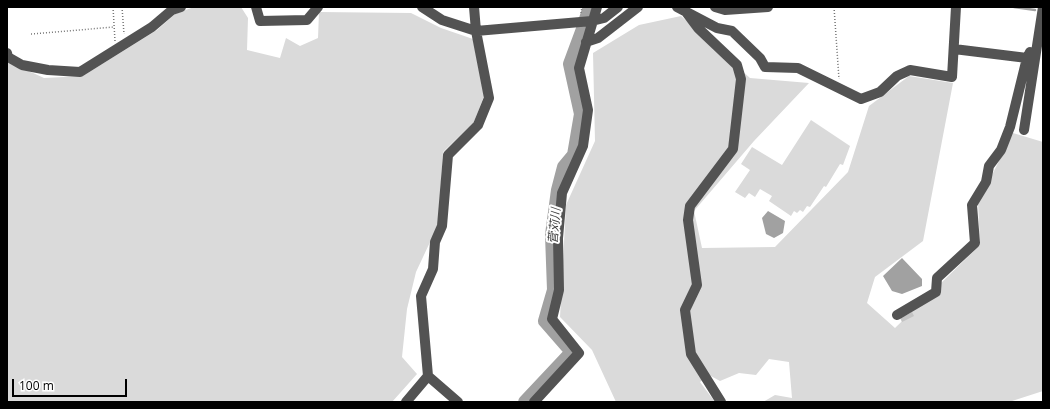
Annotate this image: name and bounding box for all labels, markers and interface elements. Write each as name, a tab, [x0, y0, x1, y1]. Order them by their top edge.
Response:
water label: 菅苅川	[546, 207, 564, 245]
scale bar	[14, 371, 129, 397]
text: 100 m	[19, 377, 54, 394]

